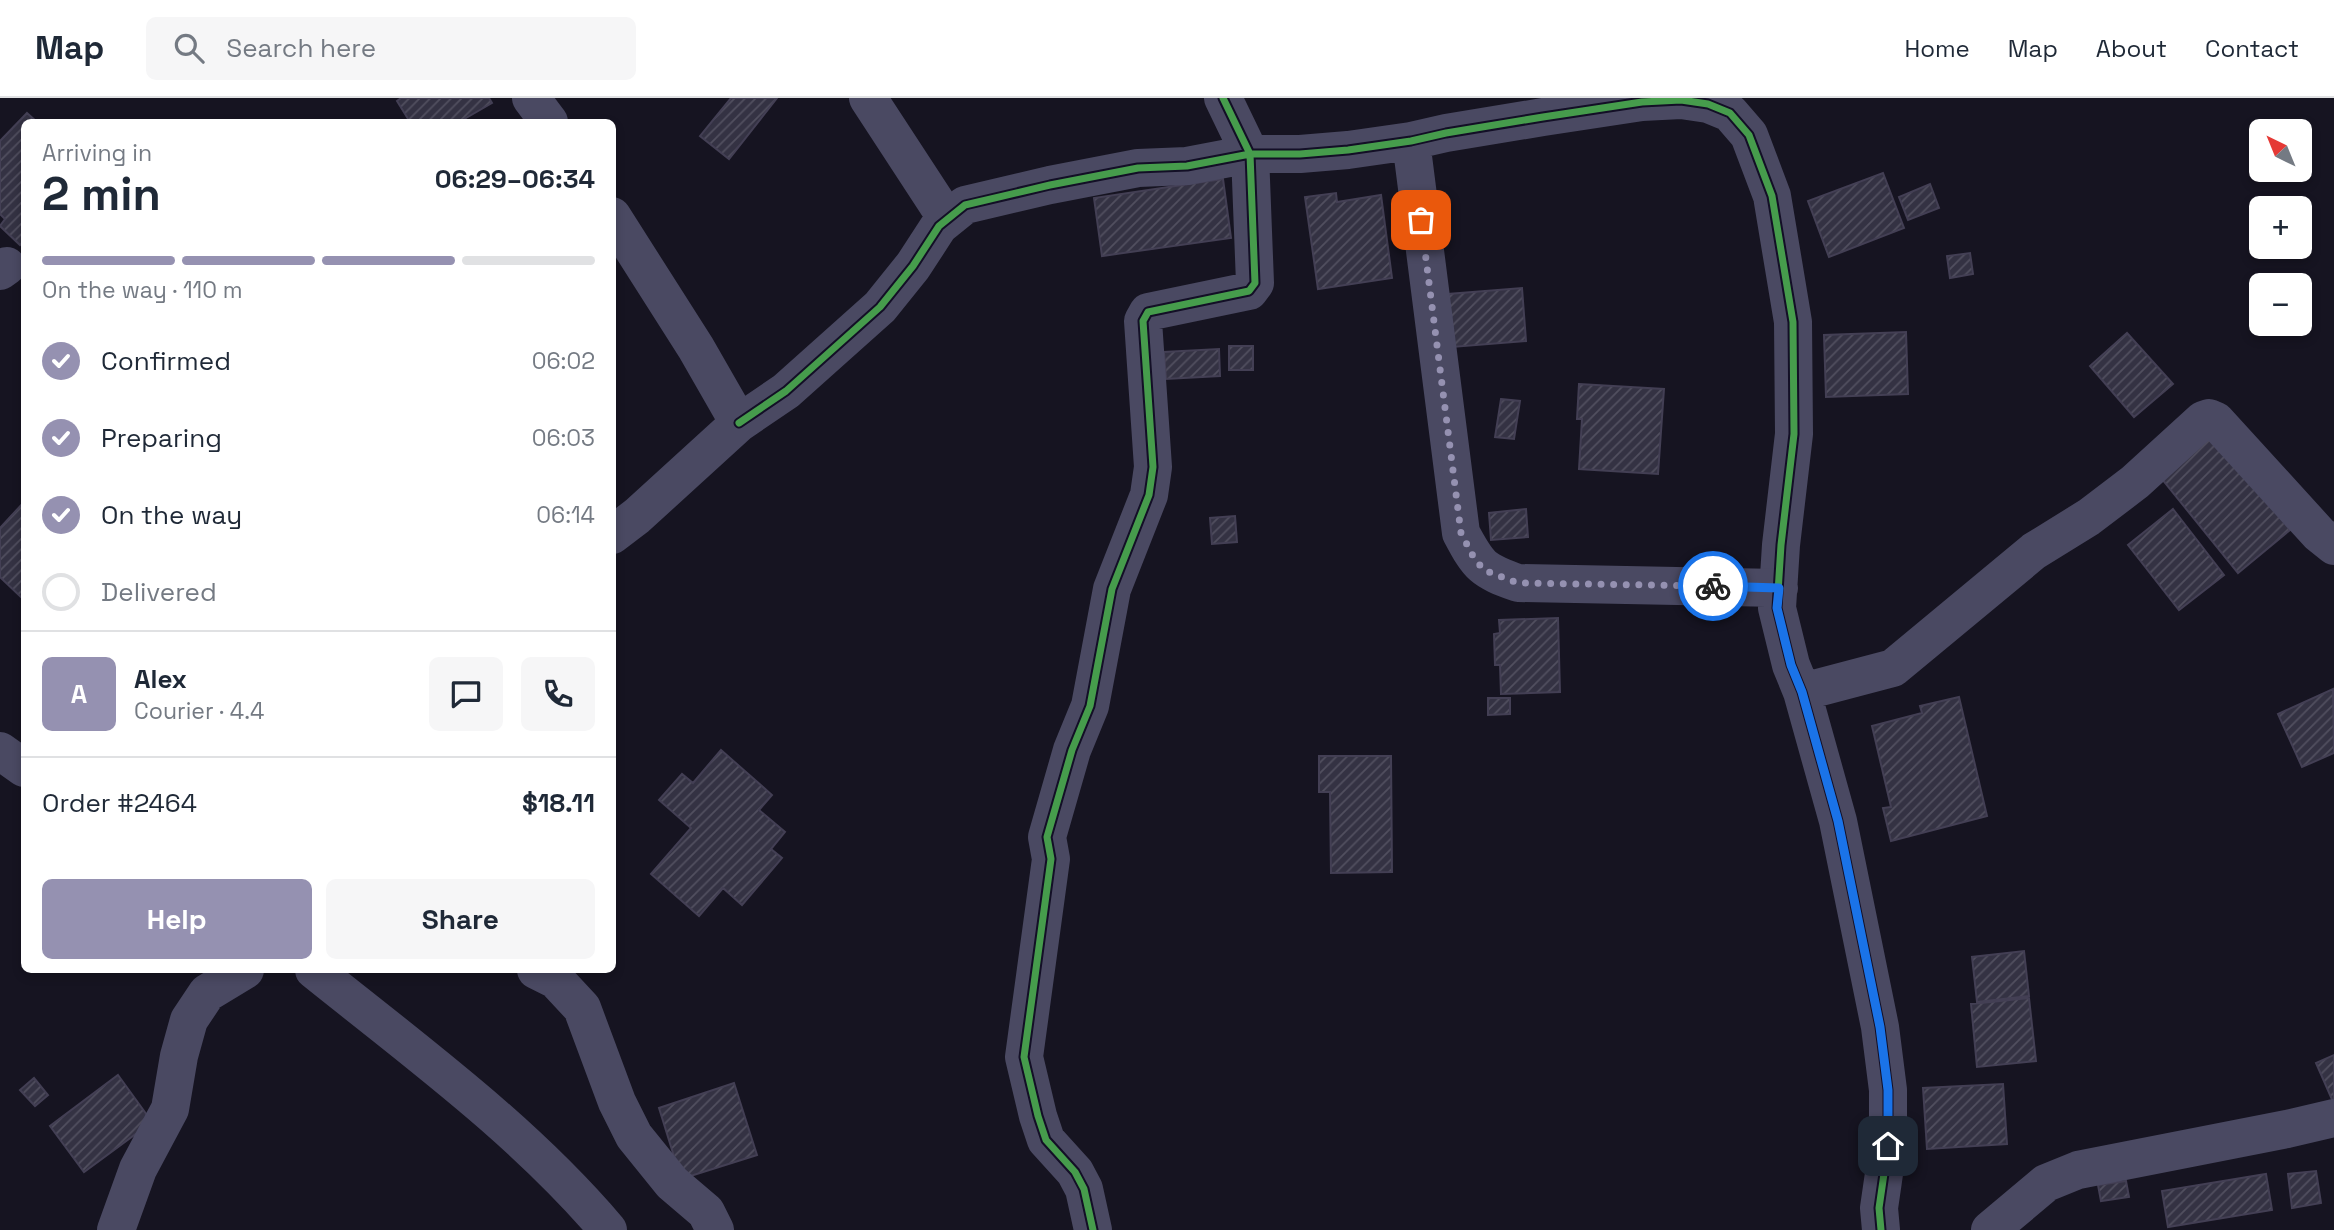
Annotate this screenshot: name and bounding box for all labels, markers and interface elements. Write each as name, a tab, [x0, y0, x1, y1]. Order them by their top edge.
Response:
search box	[146, 17, 636, 80]
text: Map	[35, 27, 104, 69]
icon: search	[170, 29, 208, 67]
text: Search here	[226, 31, 376, 65]
text: Home	[1904, 33, 1970, 64]
text: Map	[2008, 33, 2058, 64]
text: About	[2096, 33, 2167, 64]
text: Contact	[2205, 33, 2299, 64]
north arrow	[2249, 119, 2312, 182]
map controls	[2249, 119, 2312, 336]
text: Arriving in	[42, 138, 152, 168]
text: 06:29–06:34	[435, 162, 595, 196]
text: 2 min	[42, 165, 161, 223]
pin	[1391, 190, 1451, 250]
button: +	[2249, 196, 2312, 259]
icon: bag	[1402, 201, 1440, 239]
button: −	[2249, 273, 2312, 336]
text: On the way · 110 m	[42, 275, 243, 305]
icon: check	[42, 342, 80, 380]
text: Confirmed	[101, 344, 231, 378]
text: 06:02	[532, 346, 595, 376]
icon: check	[42, 419, 80, 457]
text: Preparing	[101, 421, 222, 455]
text: 06:03	[532, 423, 595, 453]
icon: check	[42, 496, 80, 534]
text: On the way	[101, 498, 242, 532]
text: 06:14	[536, 500, 595, 530]
courier	[1678, 551, 1748, 621]
icon: bike	[1694, 567, 1732, 605]
text: Delivered	[101, 575, 217, 609]
button: chat	[429, 657, 503, 731]
button: phone	[521, 657, 595, 731]
text: Alex	[134, 662, 187, 696]
text: A	[71, 677, 87, 711]
text: Courier · 4.4	[134, 696, 264, 726]
text: Order #2464	[42, 786, 197, 820]
text: $18.11	[522, 786, 595, 820]
button: Help	[42, 879, 312, 959]
button: Share	[326, 879, 595, 959]
pin	[1858, 1116, 1918, 1176]
icon: home	[1869, 1127, 1907, 1165]

